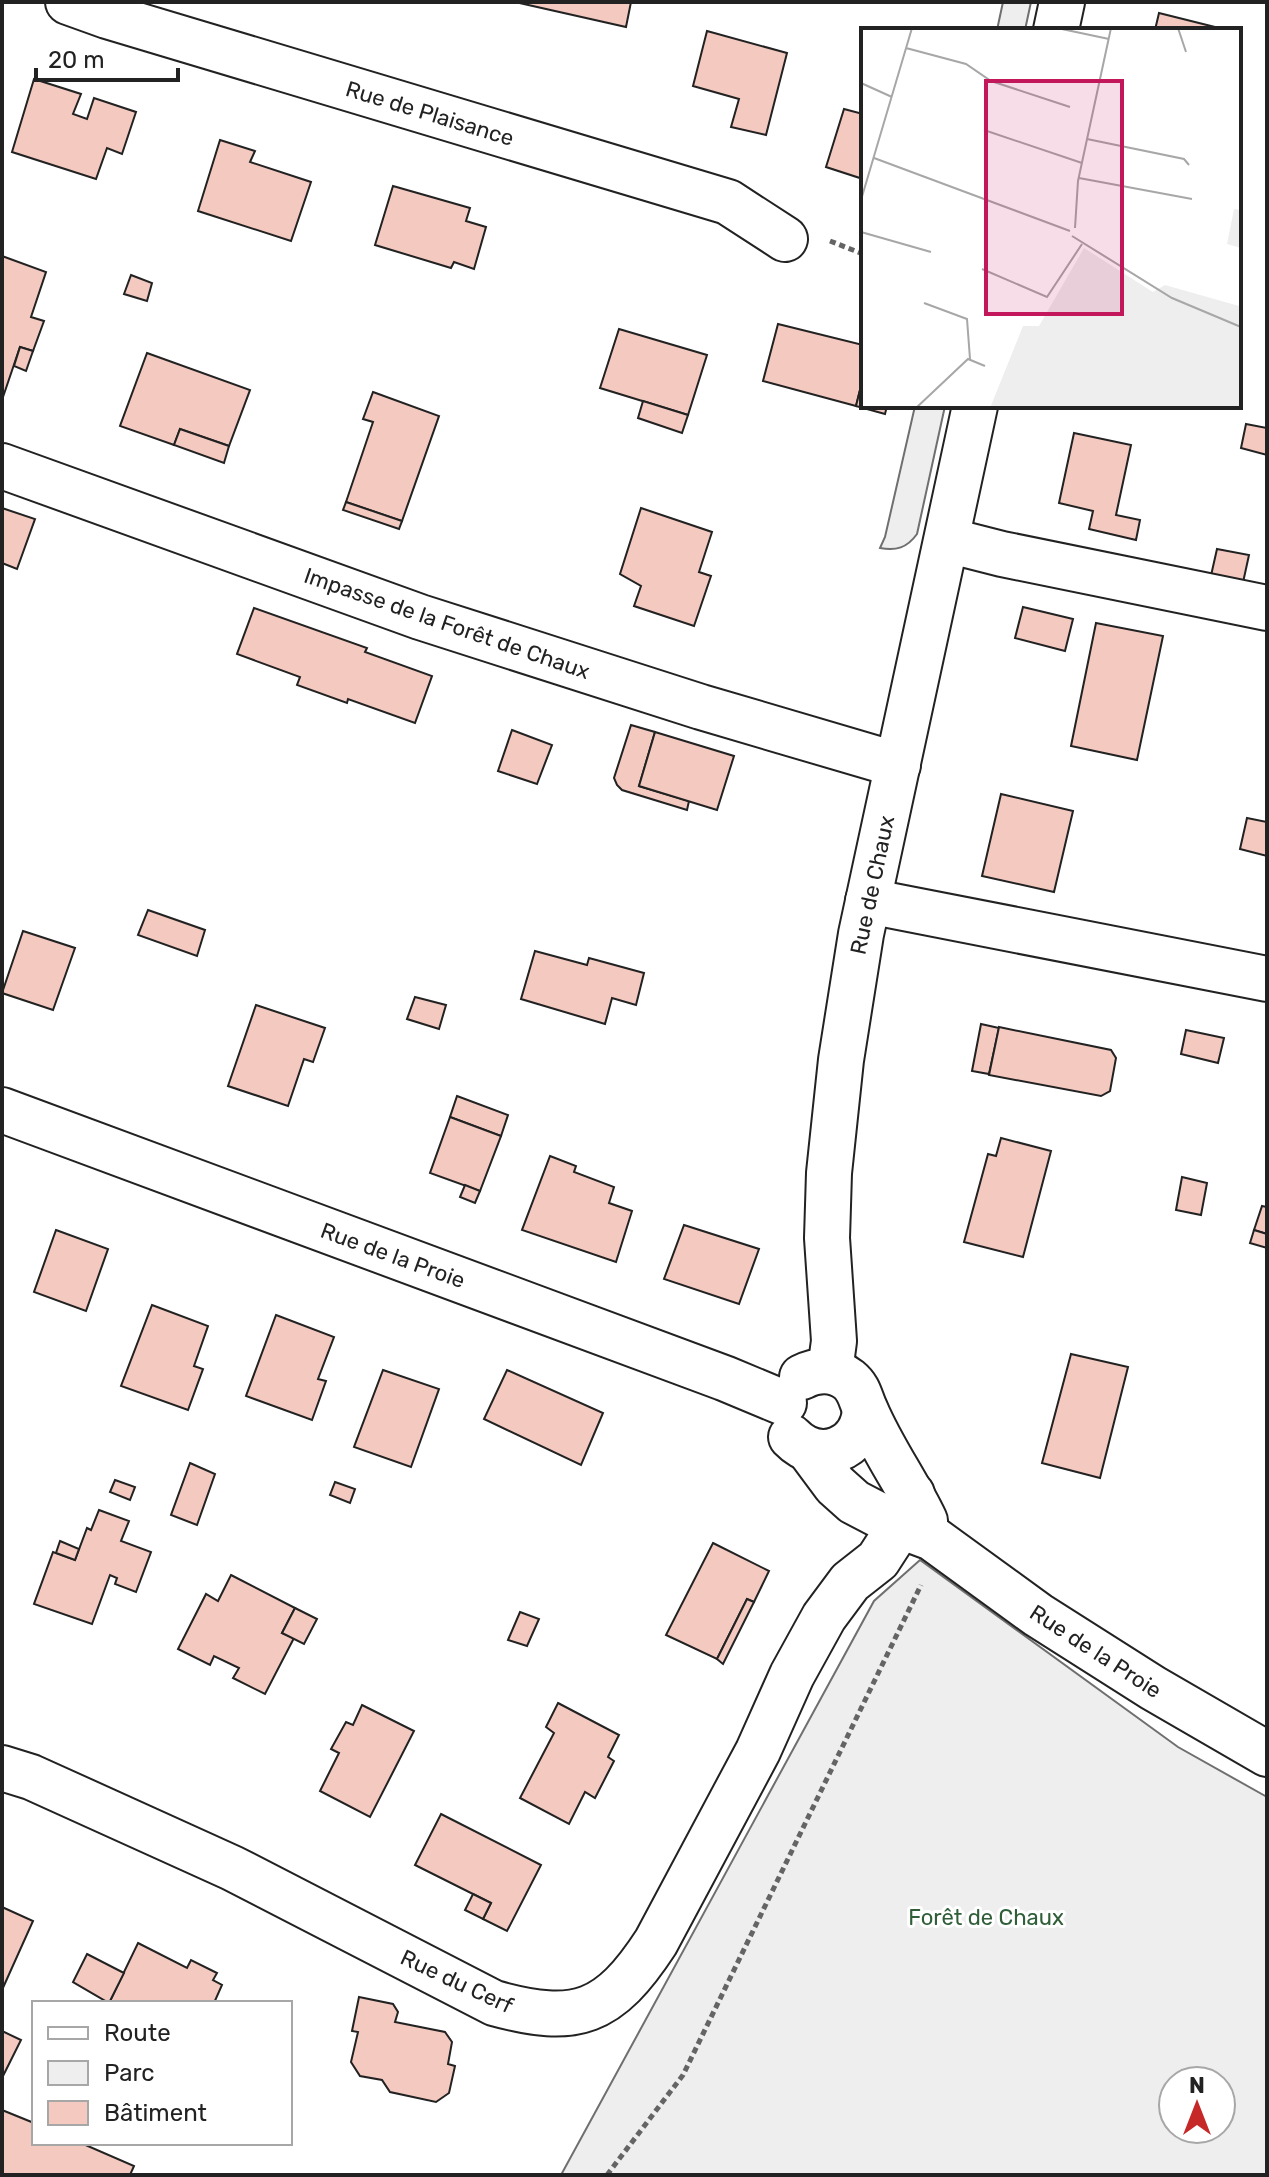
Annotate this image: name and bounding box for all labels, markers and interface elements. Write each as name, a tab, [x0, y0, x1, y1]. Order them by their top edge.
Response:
inset map	[861, 28, 1241, 408]
scale bar	[36, 32, 178, 82]
text: 20 m	[48, 46, 105, 74]
street label: Rue de Plaisance	[343, 75, 517, 152]
street label: Impasse de la Forêt de Chaux	[300, 562, 593, 685]
street label: Rue de Chaux	[845, 813, 900, 957]
street label: Rue de la Proie	[317, 1217, 469, 1294]
street label: Rue de la Proie	[1025, 1599, 1167, 1704]
park label: Forêt de Chaux	[908, 1904, 1064, 1931]
street label: Rue du Cerf	[396, 1944, 518, 2019]
legend	[32, 2001, 292, 2145]
text: Route	[104, 2019, 171, 2047]
text: Parc	[104, 2059, 155, 2087]
north arrow	[1157, 2065, 1237, 2145]
text: N	[1189, 2072, 1205, 2099]
text: Bâtiment	[104, 2099, 207, 2127]

